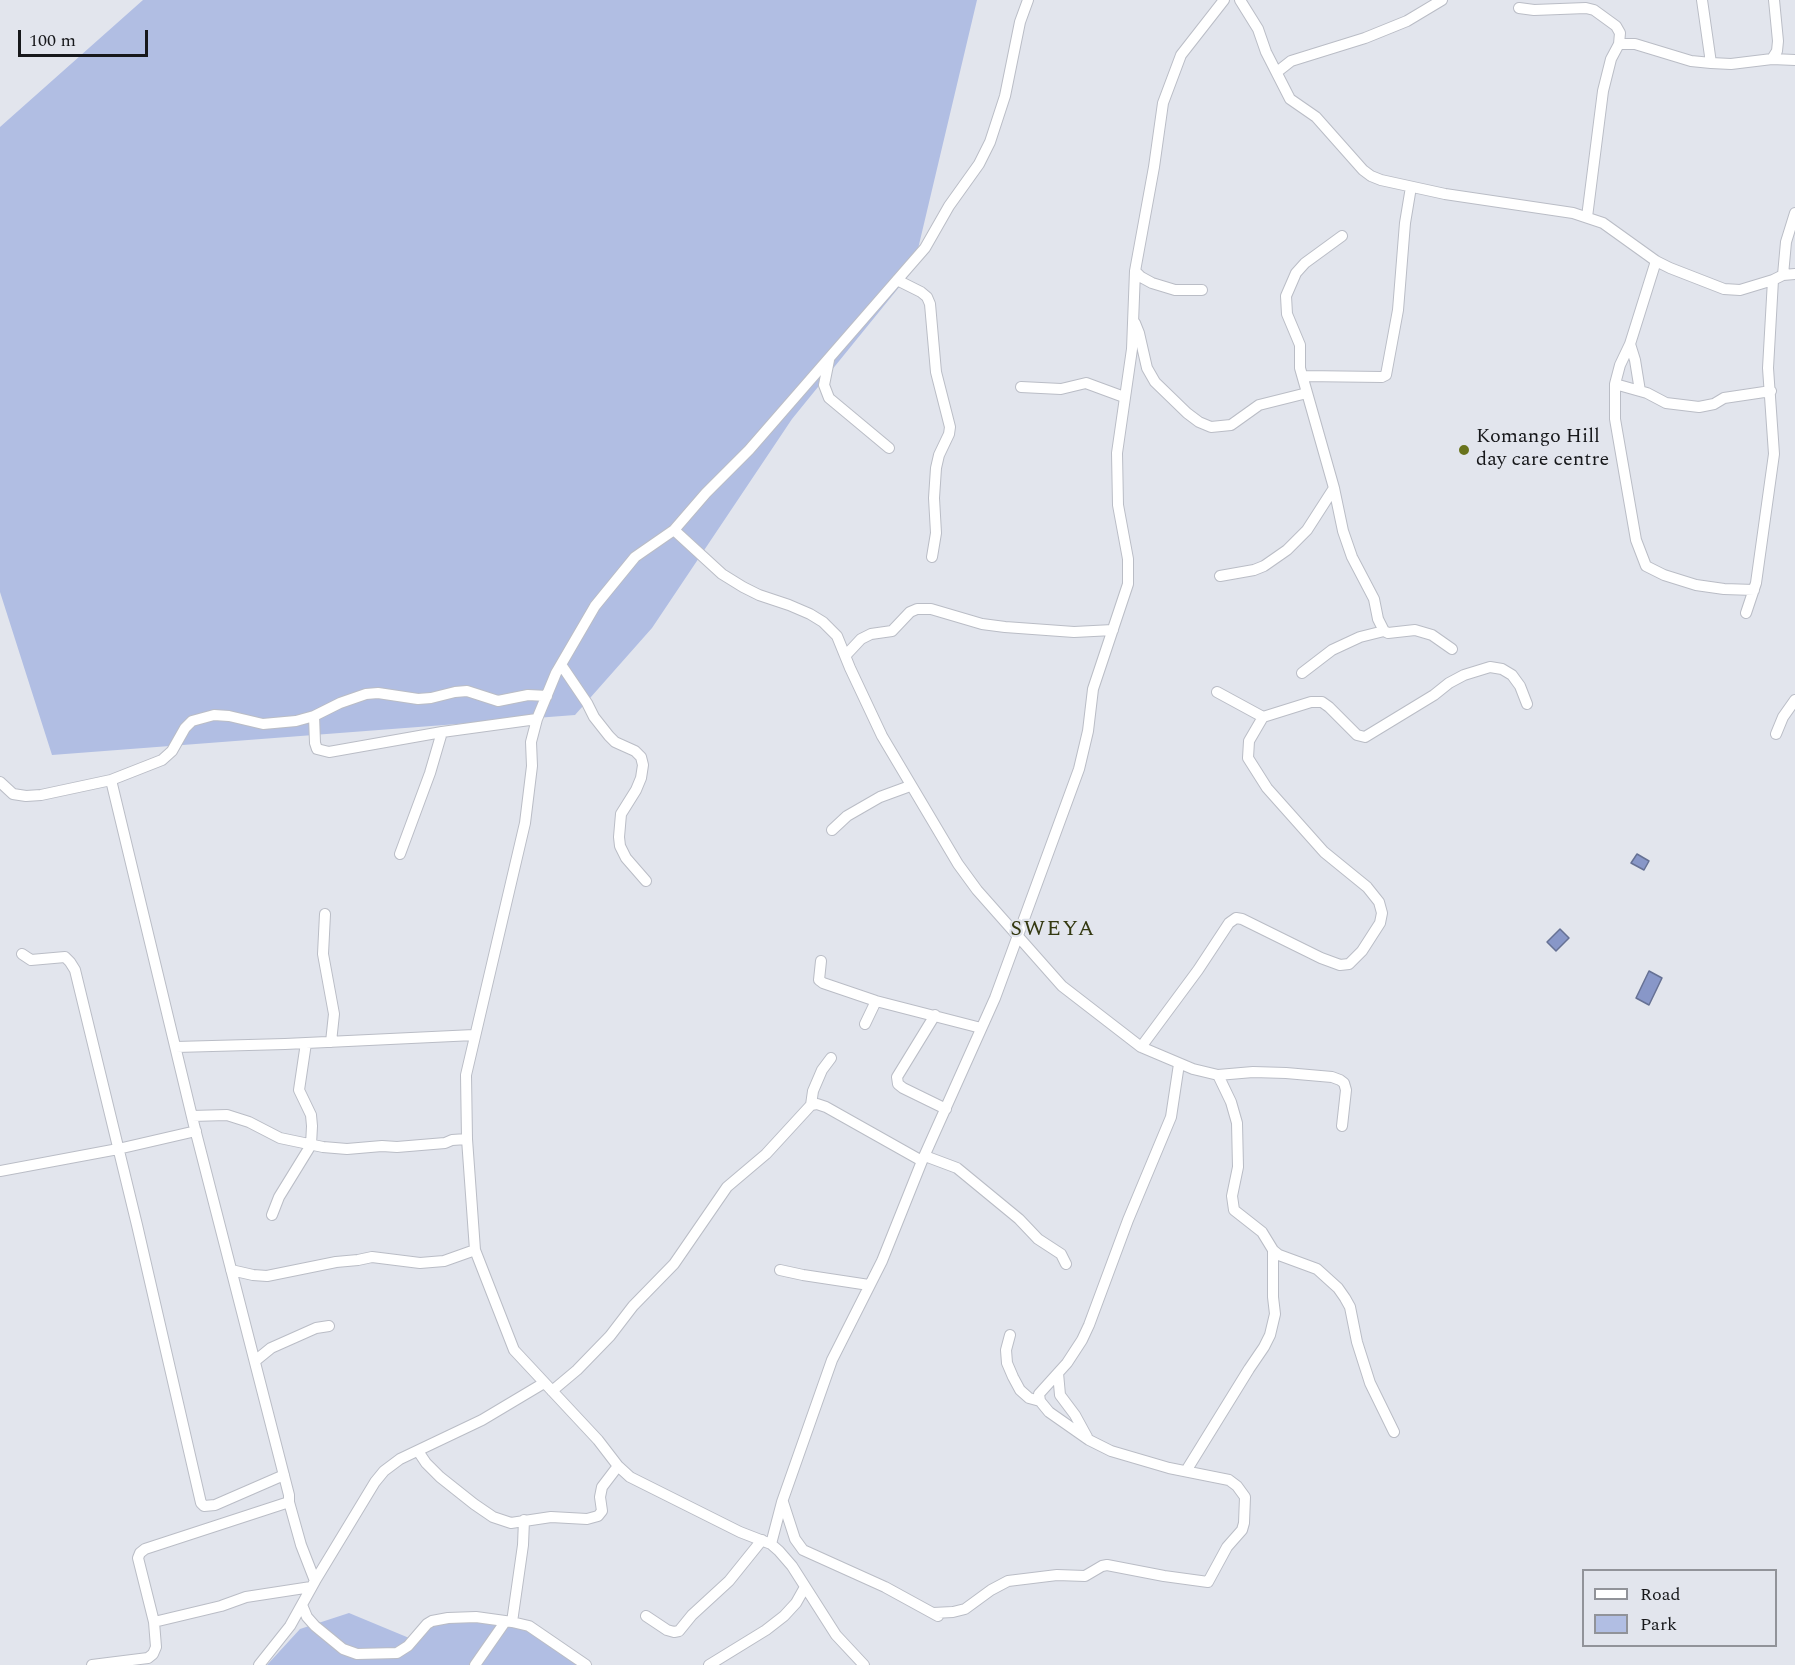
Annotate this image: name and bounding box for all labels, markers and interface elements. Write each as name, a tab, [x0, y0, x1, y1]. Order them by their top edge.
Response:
scale bar	[21, 18, 152, 56]
text: 100 m	[29, 27, 76, 54]
place label: Komango Hill day care centre	[1476, 426, 1609, 473]
marker: Komango Hill day care centre	[1457, 443, 1471, 457]
district label: SWEYA	[1010, 918, 1096, 944]
legend	[1582, 1569, 1777, 1647]
text: Road	[1640, 1581, 1681, 1608]
text: Park	[1640, 1611, 1677, 1638]

